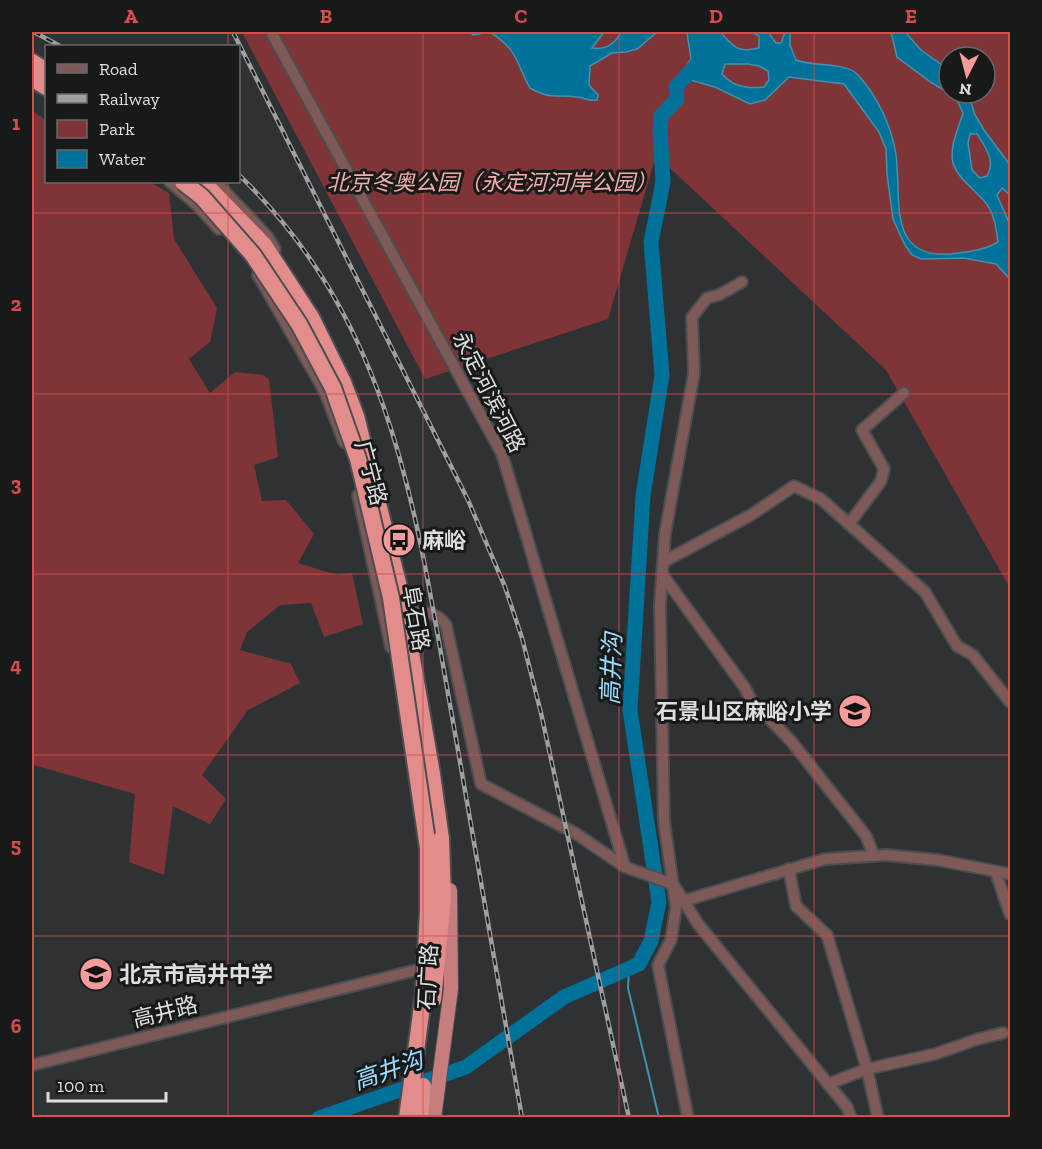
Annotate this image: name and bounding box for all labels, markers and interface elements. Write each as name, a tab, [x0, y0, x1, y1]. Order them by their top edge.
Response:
text: A	[124, 4, 138, 28]
text: B	[320, 4, 332, 28]
text: C	[515, 4, 528, 28]
text: D	[709, 4, 723, 28]
text: E	[905, 4, 917, 28]
legend	[45, 45, 240, 183]
north arrow	[937, 45, 997, 105]
text: Road	[99, 58, 138, 80]
text: N	[958, 79, 973, 100]
text: Railway	[99, 88, 161, 110]
text: 1	[12, 111, 20, 135]
text: Park	[99, 118, 135, 140]
text: Water	[99, 148, 146, 170]
park label: 北京冬奥公园（永定河河岸公园）	[327, 169, 657, 196]
text: 2	[11, 292, 22, 316]
street label: 永定河滨河路	[447, 327, 531, 457]
street label: 广宁路	[349, 438, 393, 508]
text: 3	[11, 472, 22, 496]
bus stop icon: 麻峪	[381, 522, 417, 558]
place label: 麻峪	[422, 527, 466, 554]
street label: 阜石路	[397, 583, 435, 653]
water label: 高井沟	[595, 630, 627, 705]
text: 4	[10, 653, 22, 677]
school or university icon: 石景山区麻峪小学	[837, 693, 873, 729]
place label: 石景山区麻峪小学	[656, 698, 832, 725]
text: 5	[11, 833, 21, 857]
street label: 石广路	[413, 943, 443, 1011]
school or university icon: 北京市高井中学	[78, 956, 114, 992]
place label: 北京市高井中学	[119, 961, 273, 988]
street label: 高井路	[130, 991, 200, 1033]
text: 6	[11, 1014, 22, 1038]
water label: 高井沟	[349, 1044, 430, 1095]
scale bar	[48, 1065, 166, 1103]
text: 100 m	[57, 1075, 105, 1097]

